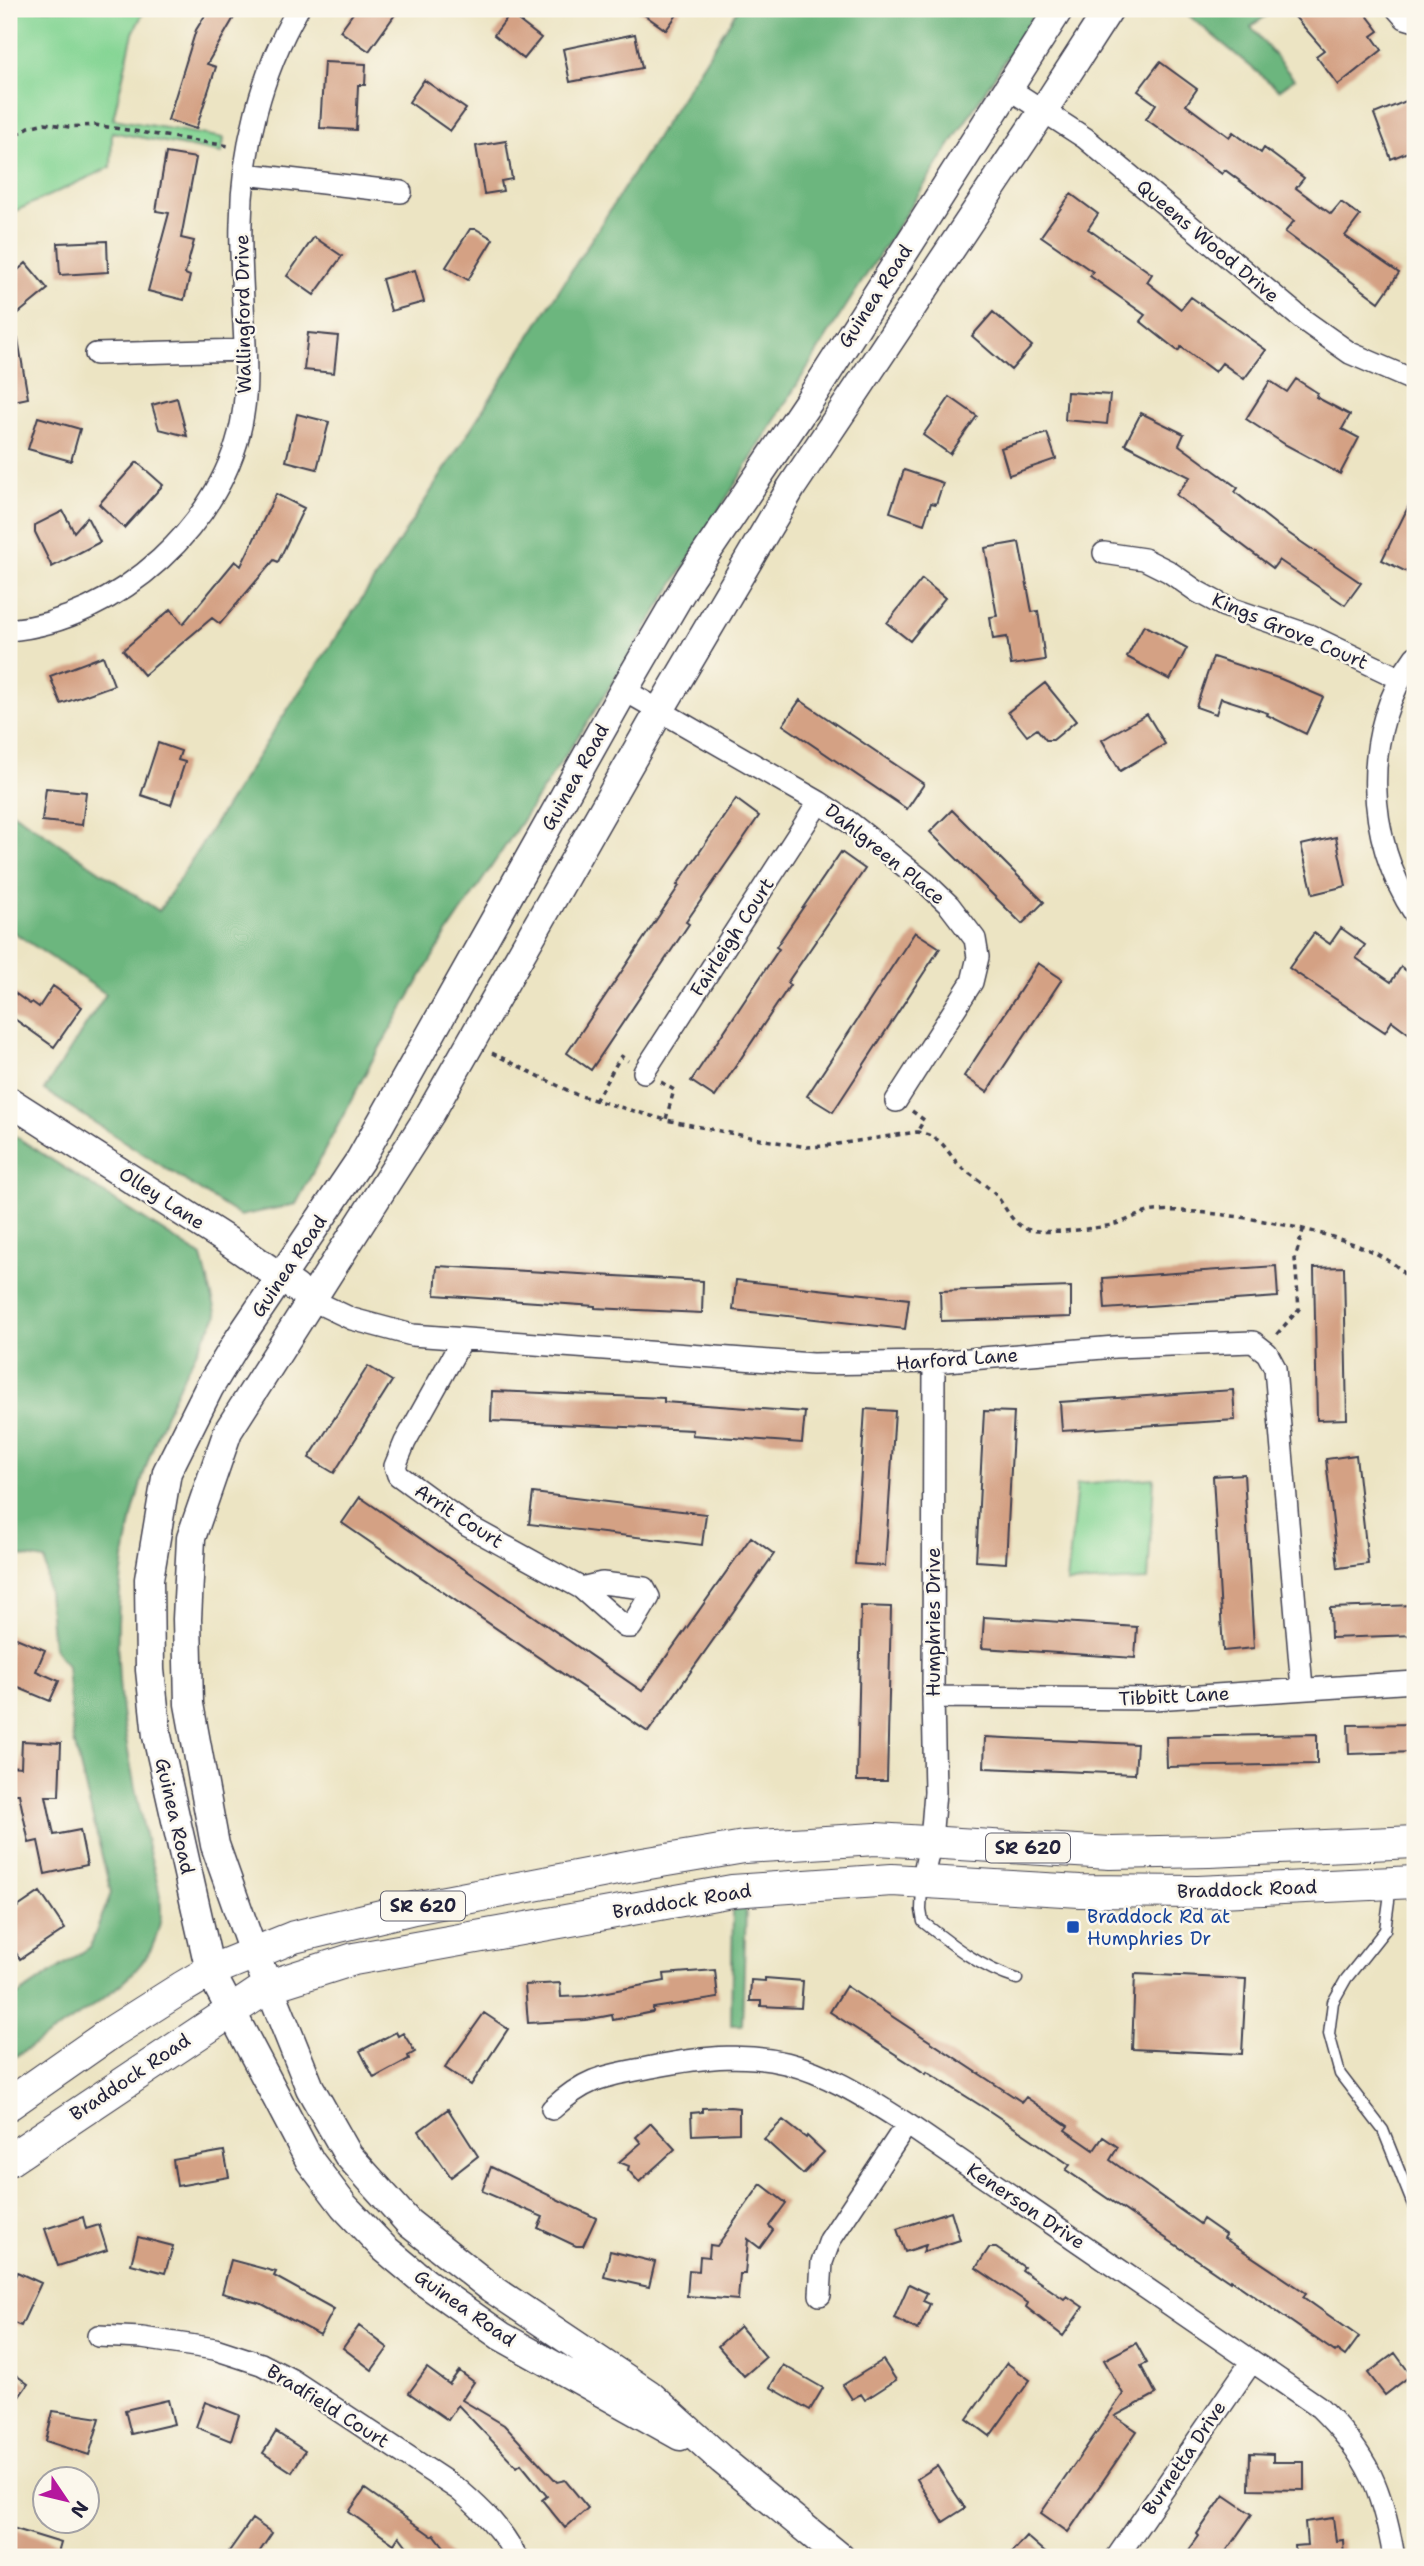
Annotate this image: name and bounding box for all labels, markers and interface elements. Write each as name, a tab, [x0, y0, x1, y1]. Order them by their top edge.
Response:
street label: Queens Wood Drive	[1131, 174, 1285, 308]
street label: Wallingford Drive	[229, 234, 257, 394]
street label: Guinea Road	[832, 240, 918, 352]
street label: Kings Grove Court	[1208, 587, 1372, 675]
street label: Guinea Road	[535, 719, 615, 835]
street label: Dahlgreen Place	[820, 798, 950, 910]
street label: Fairleigh Court	[684, 873, 780, 1001]
street label: Olley Lane	[114, 1161, 210, 1235]
street label: Guinea Road	[246, 1210, 332, 1322]
street label: Harford Lane	[895, 1342, 1019, 1376]
street label: Arrit Court	[410, 1478, 508, 1554]
street label: Humphries Drive	[921, 1547, 946, 1697]
street label: Tibbitt Lane	[1118, 1681, 1230, 1711]
street label: Guinea Road	[149, 1755, 201, 1877]
road number: SR 620	[986, 1834, 1070, 1862]
street label: Braddock Road	[1177, 1874, 1317, 1904]
street label: Braddock Road	[611, 1878, 753, 1924]
road number: SR 620	[381, 1892, 465, 1920]
place label: Braddock Rd at Humphries Dr	[1087, 1904, 1230, 1951]
marker: Braddock Rd at Humphries Dr	[1065, 1919, 1081, 1935]
street label: Braddock Road	[65, 2027, 195, 2127]
street label: Kenerson Drive	[962, 2157, 1090, 2255]
street label: Guinea Road	[409, 2264, 521, 2352]
street label: Bradfield Court	[262, 2358, 394, 2454]
street label: Burnetta Drive	[1136, 2396, 1232, 2520]
north arrow	[32, 2464, 102, 2534]
text: N	[65, 2496, 94, 2523]

